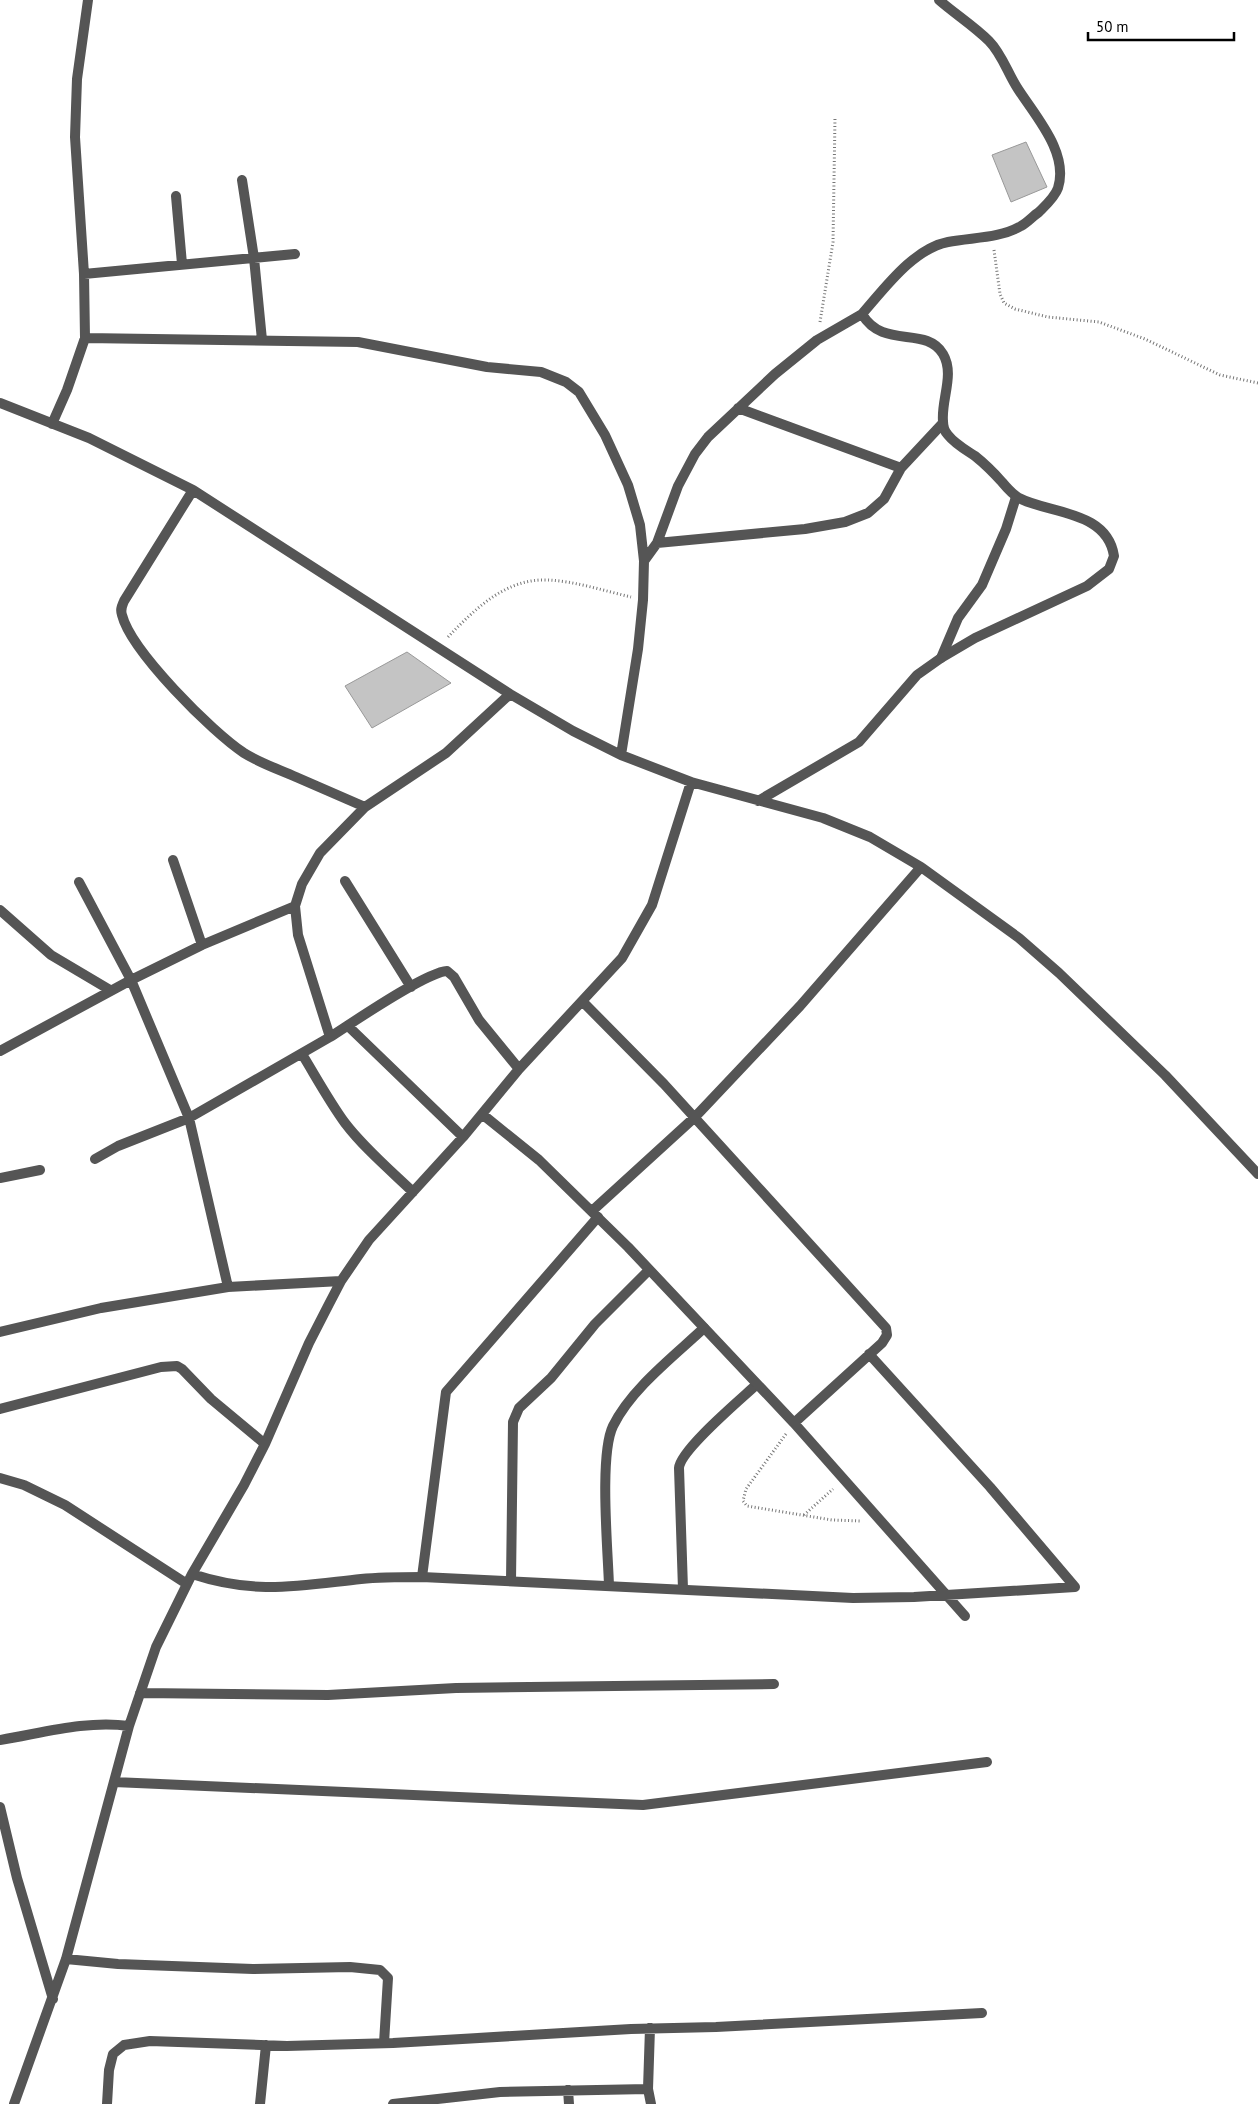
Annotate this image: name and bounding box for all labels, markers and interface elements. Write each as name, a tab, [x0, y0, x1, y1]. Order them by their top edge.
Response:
scale bar	[1088, 10, 1234, 42]
text: 50 m	[1096, 17, 1129, 36]

